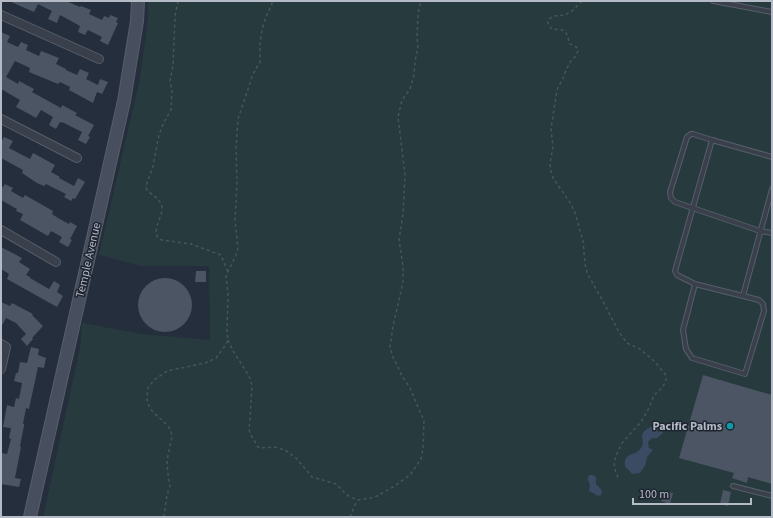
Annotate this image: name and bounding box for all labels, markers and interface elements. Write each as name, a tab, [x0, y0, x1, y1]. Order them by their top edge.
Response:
street label: Temple Avenue	[72, 221, 105, 299]
place label: Pacific Palms	[652, 418, 722, 435]
marker: Pacific Palms	[725, 421, 735, 431]
scale bar	[633, 480, 751, 506]
text: 100 m	[639, 486, 669, 503]

